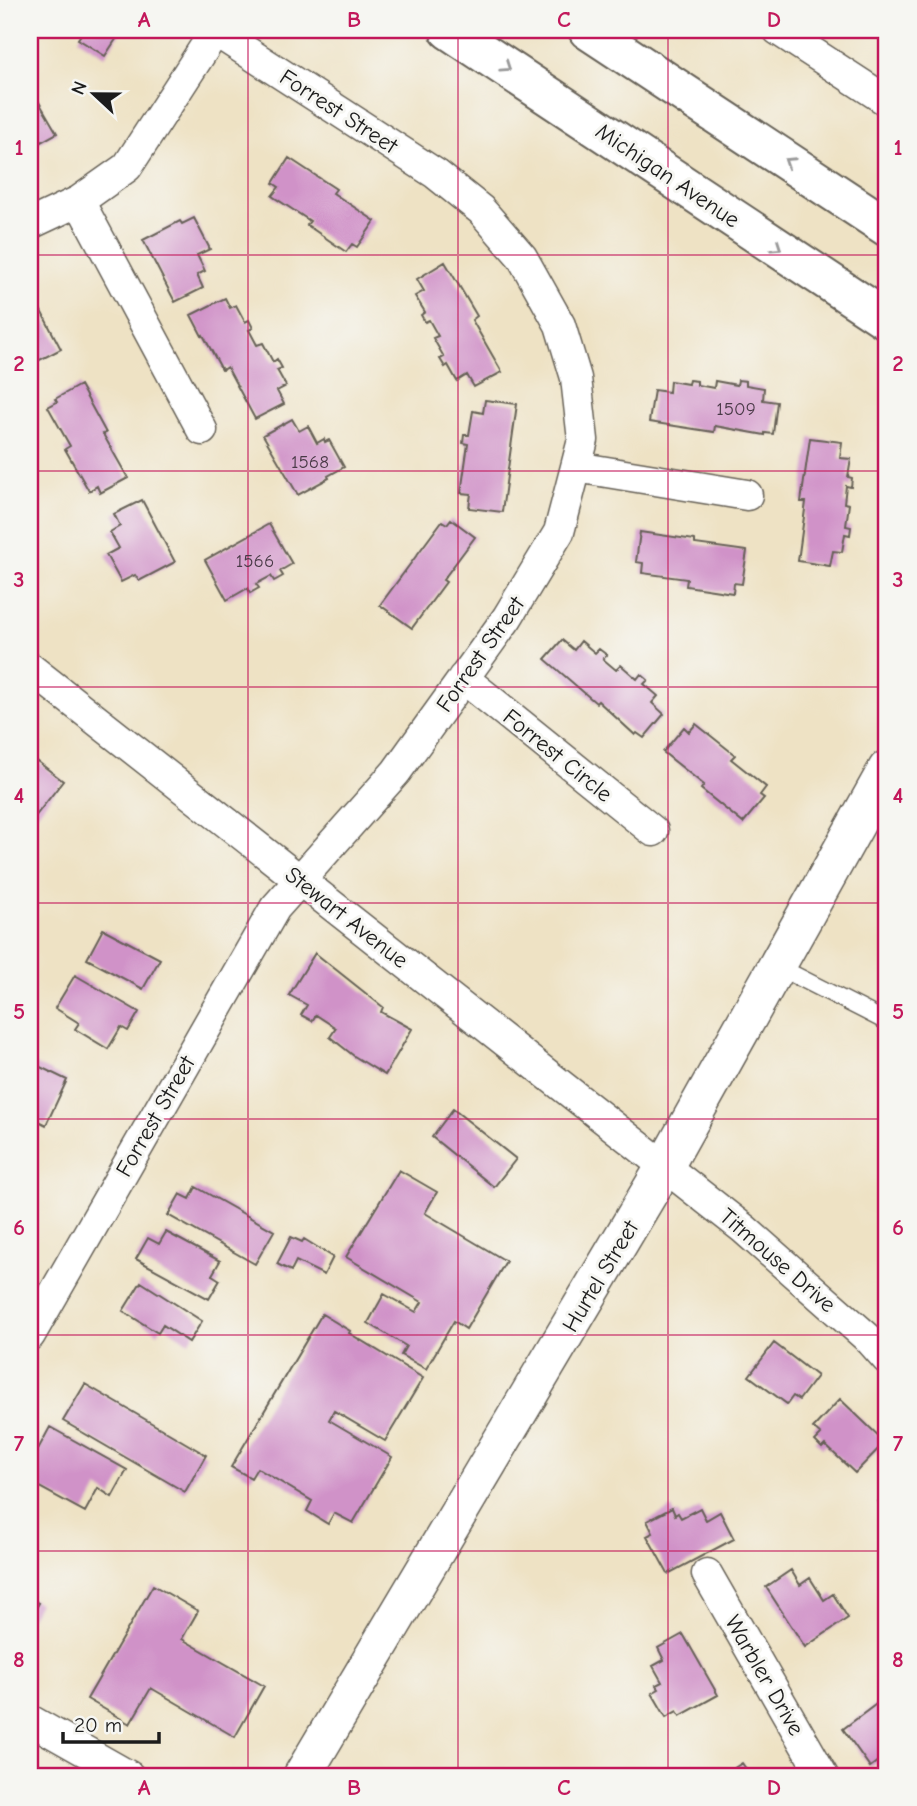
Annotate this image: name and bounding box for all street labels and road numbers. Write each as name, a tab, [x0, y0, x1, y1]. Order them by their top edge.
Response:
street label: Forrest Street	[275, 63, 404, 160]
street label: Michigan Avenue	[591, 117, 745, 233]
street label: Forrest Street	[431, 590, 531, 717]
street label: Forrest Circle	[498, 703, 618, 808]
street label: Stewart Avenue	[280, 861, 414, 974]
street label: Forrest Street	[110, 1050, 202, 1181]
street label: Titmouse Drive	[714, 1203, 841, 1318]
street label: Hurtel Street	[557, 1214, 645, 1337]
street label: Warbler Drive	[719, 1610, 810, 1740]

